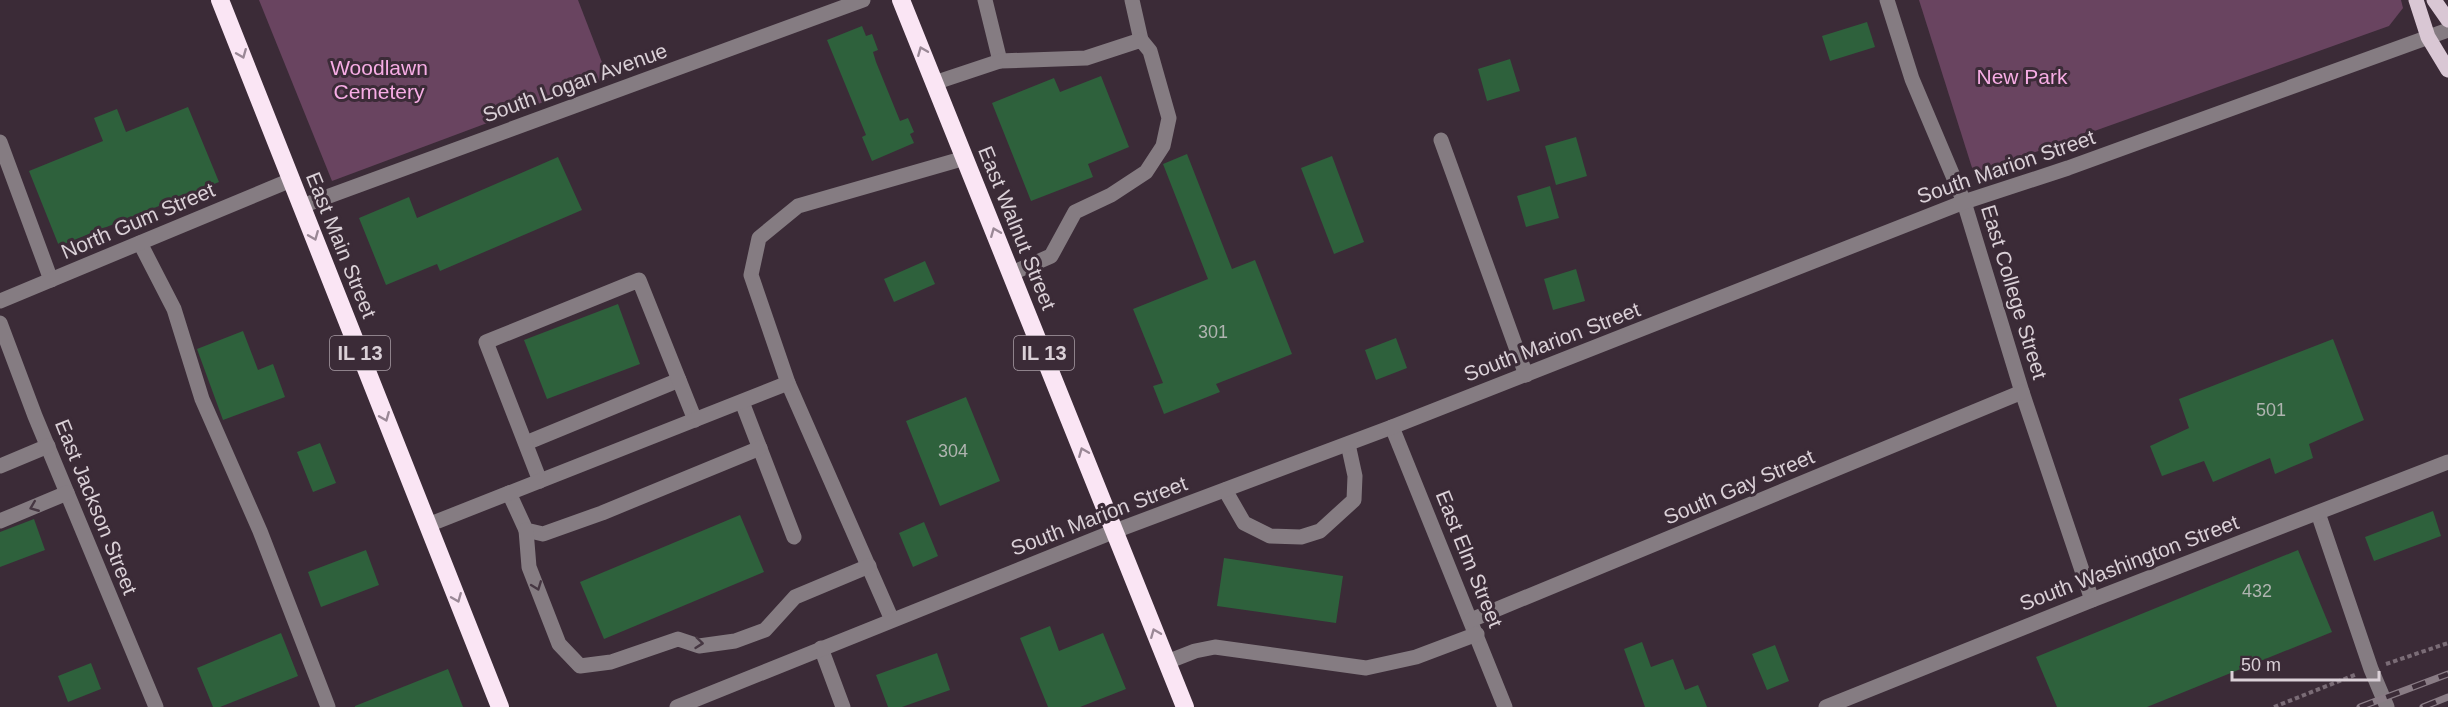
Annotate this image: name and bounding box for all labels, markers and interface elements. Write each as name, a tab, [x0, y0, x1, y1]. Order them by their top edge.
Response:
street label: South Logan Avenue	[479, 38, 670, 127]
one-way arrow	[917, 47, 929, 58]
one-way arrow	[235, 48, 247, 59]
park label: Woodlawn Cemetery	[330, 56, 428, 103]
park label: New Park	[1976, 65, 2068, 88]
street label: South Marion Street	[1914, 125, 2098, 208]
street label: East Walnut Street	[974, 143, 1061, 313]
street label: East Main Street	[302, 169, 381, 321]
street label: North Gum Street	[58, 178, 218, 263]
street label: East College Street	[1977, 202, 2052, 382]
one-way arrow	[990, 227, 1002, 238]
one-way arrow	[307, 229, 319, 240]
street label: South Marion Street	[1461, 297, 1643, 386]
house number: 301	[1198, 322, 1228, 342]
road number: IL 13	[330, 336, 390, 370]
road number: IL 13	[1014, 336, 1074, 370]
house number: 501	[2256, 400, 2286, 420]
one-way arrow	[378, 411, 390, 422]
street label: East Jackson Street	[51, 416, 142, 598]
house number: 304	[938, 441, 968, 461]
street label: South Gay Street	[1660, 444, 1818, 529]
one-way arrow	[1078, 447, 1090, 458]
street label: South Marion Street	[1008, 471, 1190, 560]
street label: East Elm Street	[1431, 487, 1508, 631]
one-way arrow	[29, 500, 40, 512]
street label: South Washington Street	[2016, 510, 2242, 615]
one-way arrow	[530, 580, 542, 591]
house number: 432	[2242, 581, 2272, 601]
one-way arrow	[450, 592, 462, 603]
one-way arrow	[1150, 628, 1162, 639]
one-way arrow	[694, 637, 704, 649]
scale bar	[2232, 644, 2379, 682]
text: 50 m	[2241, 655, 2281, 675]

